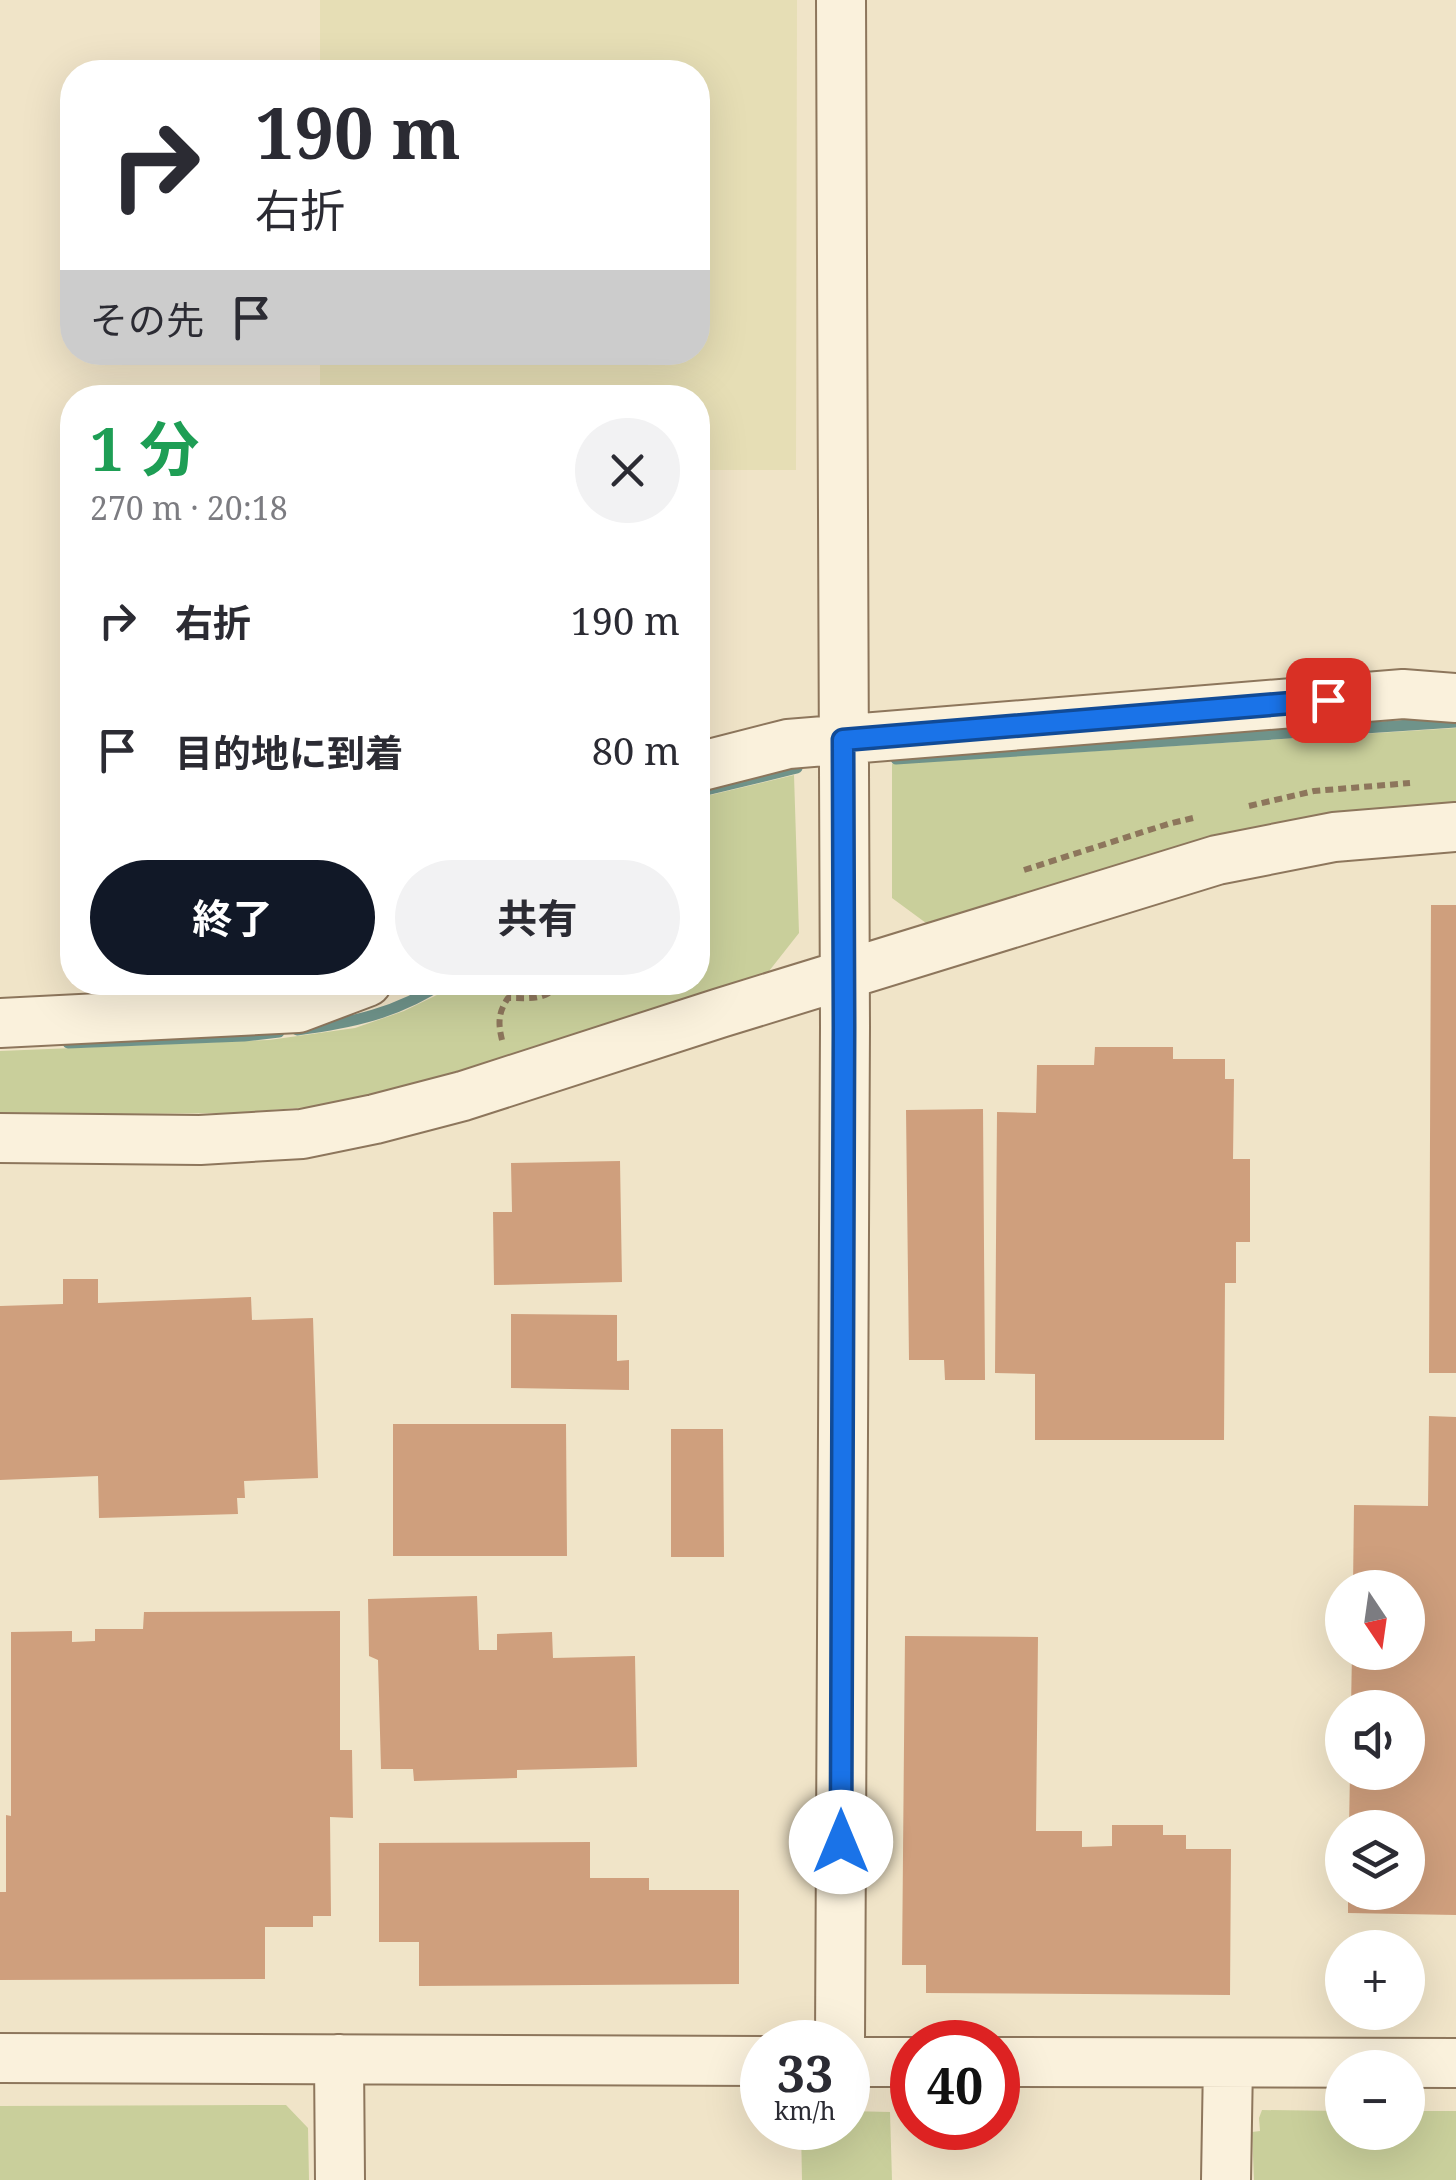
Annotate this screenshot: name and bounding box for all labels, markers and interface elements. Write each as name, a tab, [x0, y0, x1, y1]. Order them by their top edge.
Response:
text: 190 m	[255, 84, 461, 180]
icon: right	[90, 100, 220, 230]
text: 右折	[255, 179, 345, 240]
icon: arrive	[224, 290, 279, 345]
text: その先	[90, 293, 204, 345]
text: 1 分	[90, 407, 200, 489]
button: close	[575, 418, 680, 523]
text: 270 m · 20:18	[90, 486, 288, 529]
icon: right	[90, 593, 145, 648]
text: 190 m	[570, 594, 680, 646]
text: 右折	[175, 596, 251, 648]
pin	[1286, 658, 1371, 743]
icon: arrive	[1301, 673, 1356, 728]
icon: arrive	[90, 723, 145, 778]
text: 80 m	[592, 724, 680, 776]
text: 目的地に到着	[175, 726, 403, 778]
button: 終了	[90, 860, 375, 975]
button: 共有	[395, 860, 680, 975]
north arrow	[1325, 1570, 1425, 1670]
map controls	[1325, 1570, 1425, 2150]
button: sound	[1325, 1690, 1425, 1790]
position arrow	[789, 1790, 893, 1894]
button: layers	[1325, 1810, 1425, 1910]
button: +	[1325, 1930, 1425, 2030]
speed limit sign: 40	[890, 2020, 1020, 2150]
text: 33	[777, 2039, 833, 2107]
button: −	[1325, 2050, 1425, 2150]
text: km/h	[774, 2093, 836, 2127]

